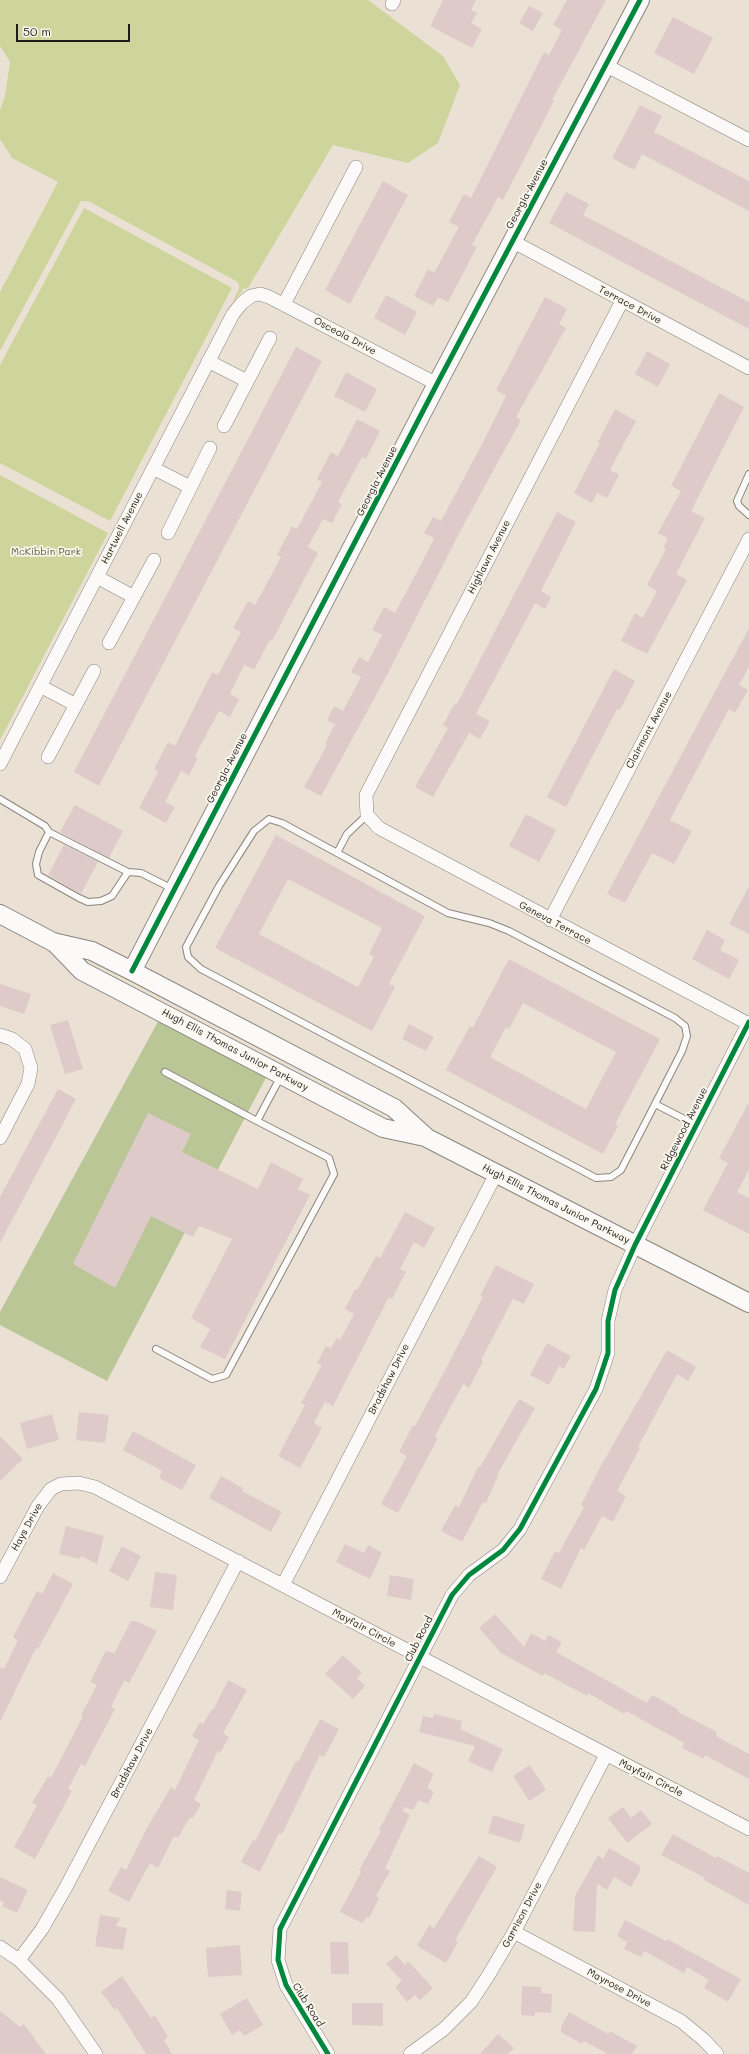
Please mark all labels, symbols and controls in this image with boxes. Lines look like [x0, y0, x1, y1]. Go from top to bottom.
scale bar [18, 16, 132, 42]
text: 50 m [23, 23, 51, 39]
street label: Georgia Avenue [504, 157, 550, 231]
street label: Terrace Drive [596, 283, 664, 327]
street label: Osceola Drive [312, 314, 378, 358]
street label: Georgia Avenue [354, 444, 400, 518]
street label: Hartwell Avenue [99, 490, 145, 566]
street label: Highlawn Avenue [465, 518, 513, 596]
park label: McKibbin Park [11, 546, 81, 558]
street label: Clairmont Avenue [624, 689, 674, 771]
street label: Georgia Avenue [204, 731, 250, 805]
street label: Geneva Terrace [517, 899, 593, 947]
street label: Hugh Ellis Thomas Junior Parkway [160, 1006, 310, 1094]
street label: Ridgewood Avenue [658, 1085, 710, 1173]
street label: Hugh Ellis Thomas Junior Parkway [480, 1161, 632, 1247]
street label: Bradshaw Drive [366, 1342, 412, 1416]
street label: Hays Drive [9, 1501, 45, 1553]
street label: Mayfair Circle [330, 1606, 398, 1650]
street label: Club Road [402, 1614, 436, 1664]
street label: Bradshaw Drive [108, 1726, 156, 1800]
street label: Mayfair Circle [617, 1757, 685, 1799]
street label: Garrison Drive [500, 1880, 544, 1950]
street label: Mayrose Drive [585, 1966, 653, 2010]
street label: Club Road [290, 1981, 326, 2029]

